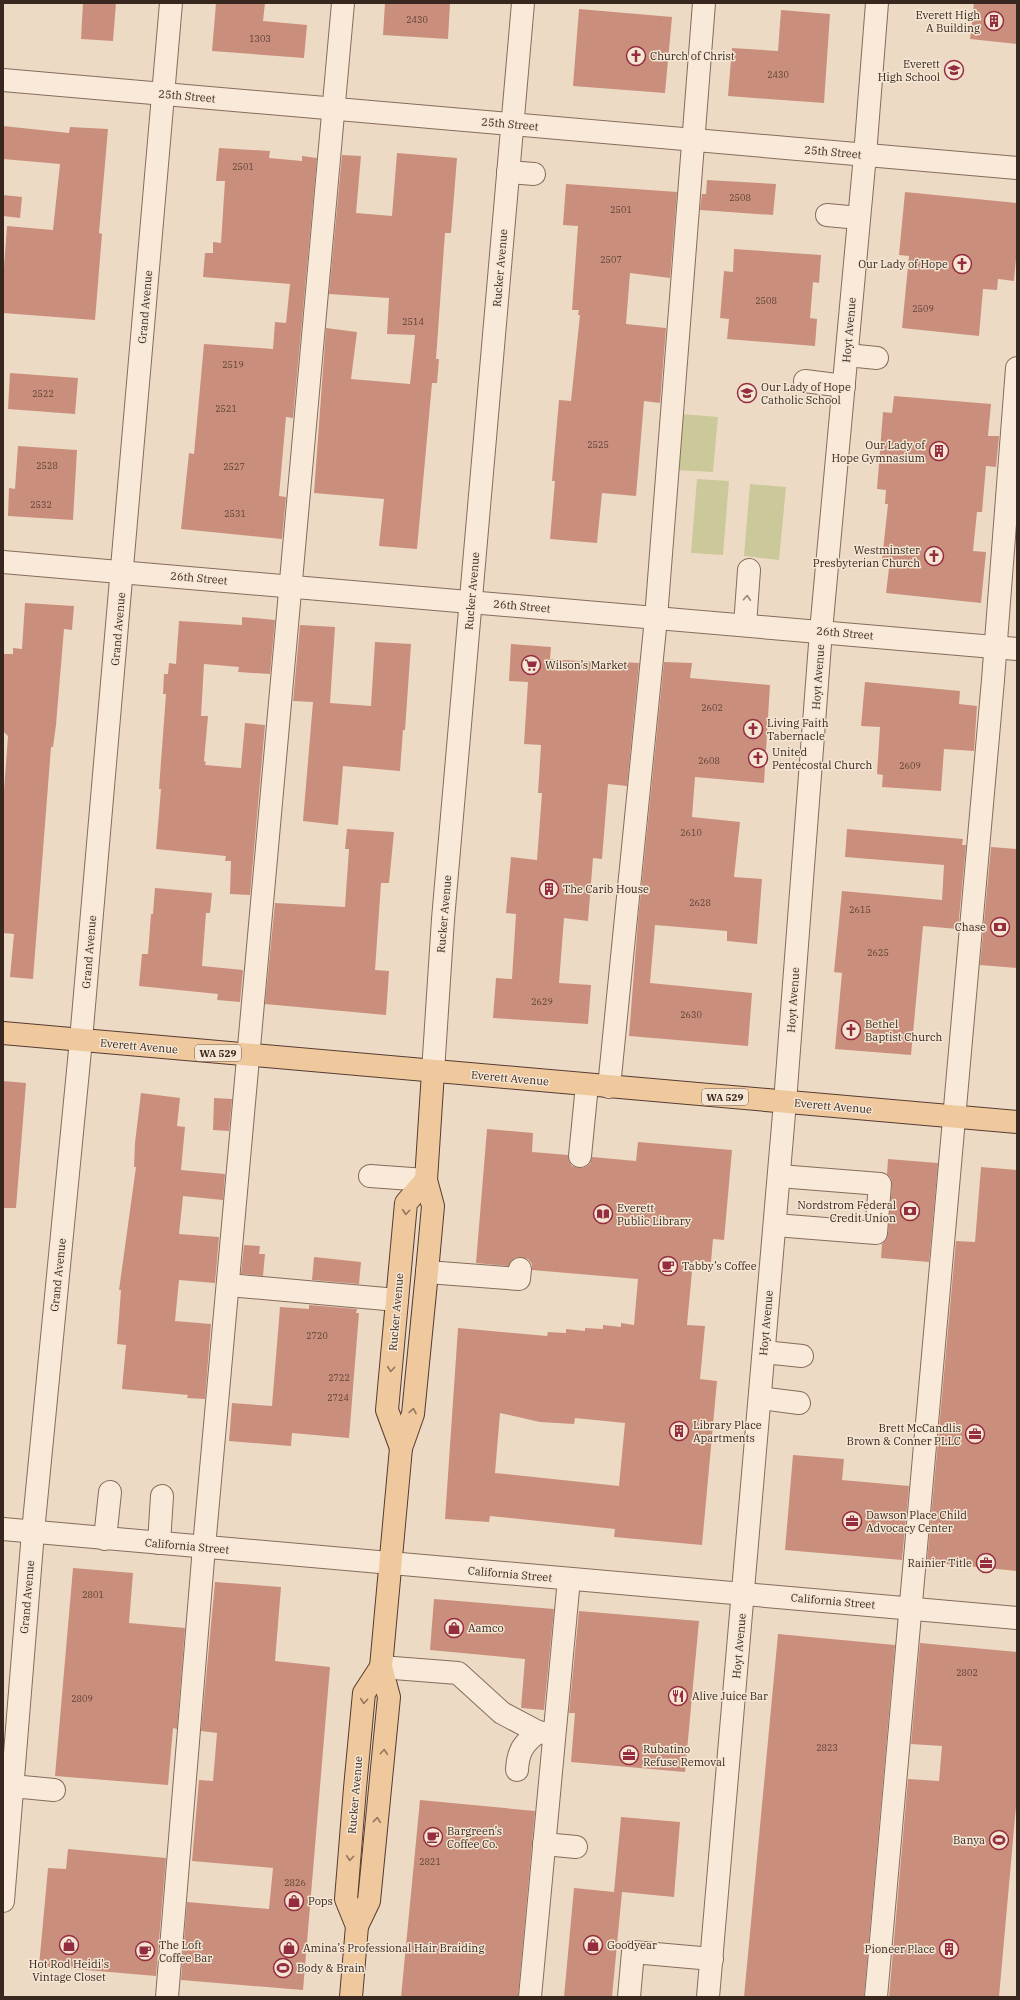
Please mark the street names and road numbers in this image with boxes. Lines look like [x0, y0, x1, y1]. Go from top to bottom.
street label: 25th Street [158, 87, 216, 105]
street label: 25th Street [481, 115, 539, 133]
street label: 25th Street [804, 143, 862, 161]
street label: Rucker Avenue [490, 228, 510, 308]
street label: Grand Avenue [135, 270, 155, 344]
street label: Hoyt Avenue [839, 297, 859, 363]
street label: Rucker Avenue [462, 551, 482, 631]
street label: 26th Street [170, 569, 228, 587]
street label: Grand Avenue [108, 592, 128, 666]
street label: 26th Street [493, 597, 551, 615]
street label: 26th Street [816, 624, 874, 642]
street label: Hoyt Avenue [809, 644, 827, 710]
street label: Rucker Avenue [434, 874, 454, 954]
street label: Grand Avenue [79, 915, 99, 989]
street label: Hoyt Avenue [784, 967, 802, 1033]
street label: Everett Avenue [99, 1036, 179, 1056]
road number: WA 529 [195, 1045, 241, 1061]
street label: Everett Avenue [470, 1068, 550, 1088]
road number: WA 529 [702, 1089, 748, 1105]
street label: Everett Avenue [793, 1096, 873, 1116]
street label: Grand Avenue [47, 1237, 69, 1312]
street label: Rucker Avenue [386, 1272, 406, 1352]
street label: Hoyt Avenue [756, 1290, 776, 1356]
street label: California Street [144, 1535, 230, 1557]
street label: Grand Avenue [17, 1560, 37, 1634]
street label: California Street [467, 1563, 553, 1585]
street label: California Street [790, 1590, 876, 1612]
street label: Hoyt Avenue [729, 1613, 749, 1679]
street label: Rucker Avenue [345, 1755, 365, 1835]

